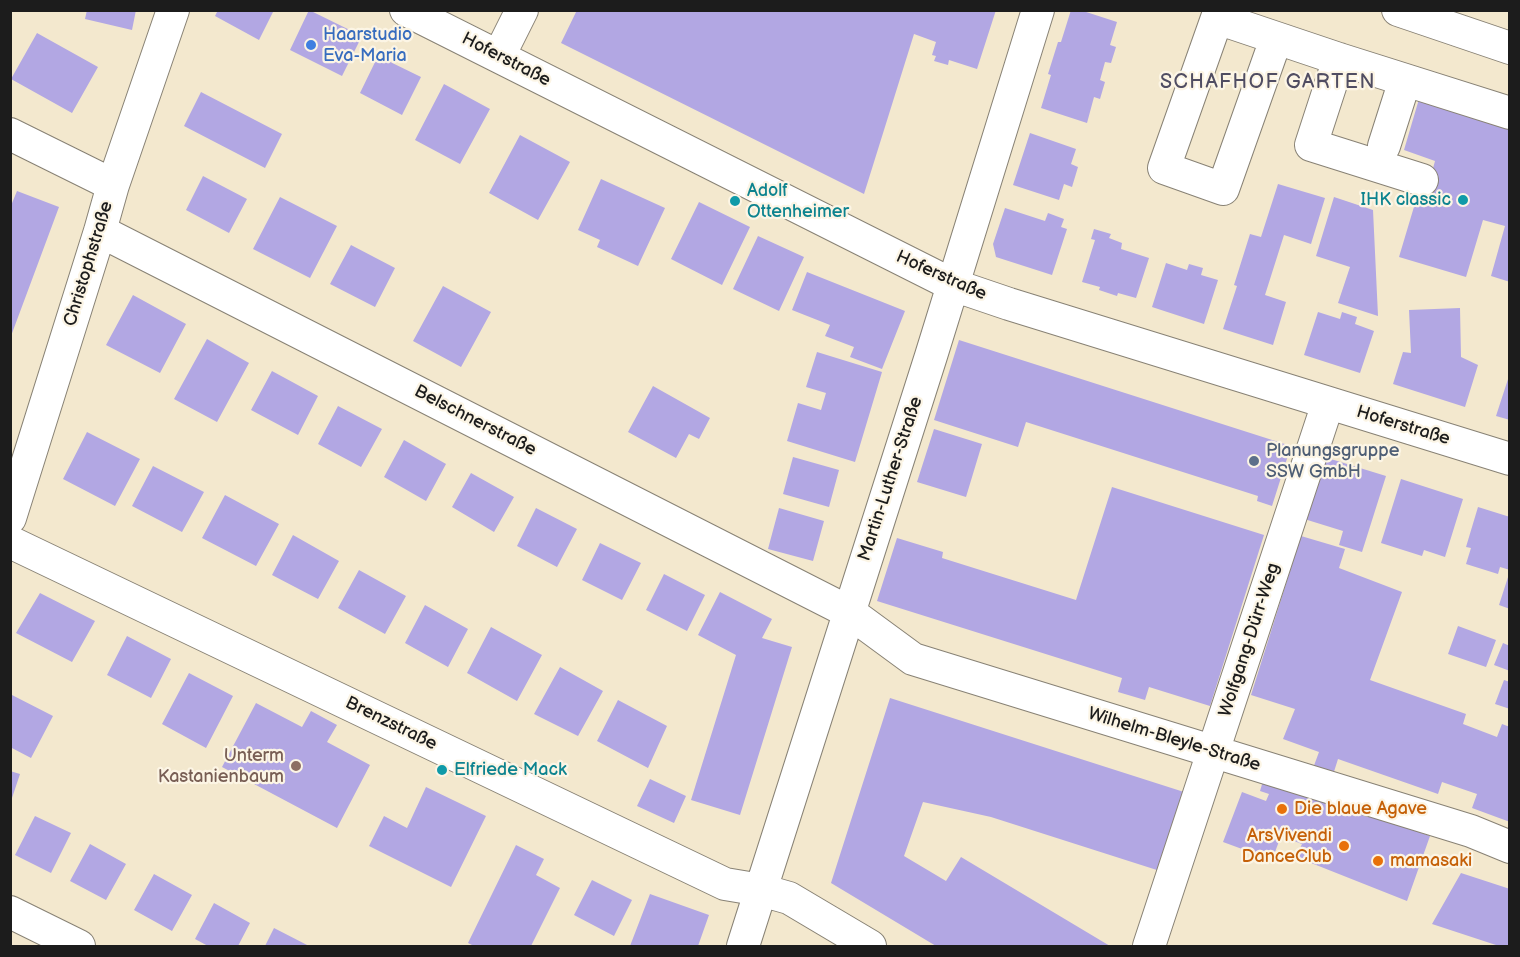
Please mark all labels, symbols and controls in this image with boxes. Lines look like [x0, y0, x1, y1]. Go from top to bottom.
place label: Haarstudio Eva-Maria [323, 24, 412, 66]
street label: Hoferstraße [458, 28, 554, 92]
marker: Haarstudio Eva-Maria [304, 38, 318, 52]
district label: SCHAFHOF GARTEN [1160, 71, 1376, 95]
place label: Adolf Ottenheimer [747, 180, 849, 222]
place label: IHK classic [1361, 189, 1451, 211]
marker: IHK classic [1456, 193, 1470, 207]
marker: Adolf Ottenheimer [728, 194, 742, 208]
street label: Christophstraße [60, 199, 118, 329]
street label: Hoferstraße [892, 246, 990, 306]
street label: Belschnerstraße [410, 381, 540, 461]
street label: Martin-Luther-Straße [854, 394, 928, 564]
street label: Hoferstraße [1354, 402, 1452, 450]
place label: Planungsgruppe SSW GmbH [1266, 440, 1399, 482]
marker: Planungsgruppe SSW GmbH [1247, 454, 1261, 468]
street label: Wolfgang-Dürr-Weg [1215, 560, 1285, 720]
street label: Brenzstraße [342, 693, 440, 755]
street label: Wilhelm-Bleyle-Straße [1085, 703, 1263, 777]
place label: Unterm Kastanienbaum [158, 745, 284, 788]
marker: Unterm Kastanienbaum [289, 759, 303, 773]
place label: Elfriede Mack [454, 759, 567, 781]
marker: Elfriede Mack [435, 763, 449, 777]
place label: Die blaue Agave [1294, 798, 1427, 820]
marker: Die blaue Agave [1275, 802, 1289, 816]
place label: ArsVivendi DanceClub [1242, 825, 1332, 868]
marker: ArsVivendi DanceClub [1337, 839, 1351, 853]
place label: mamasaki [1390, 850, 1472, 872]
marker: mamasaki [1371, 854, 1385, 868]

